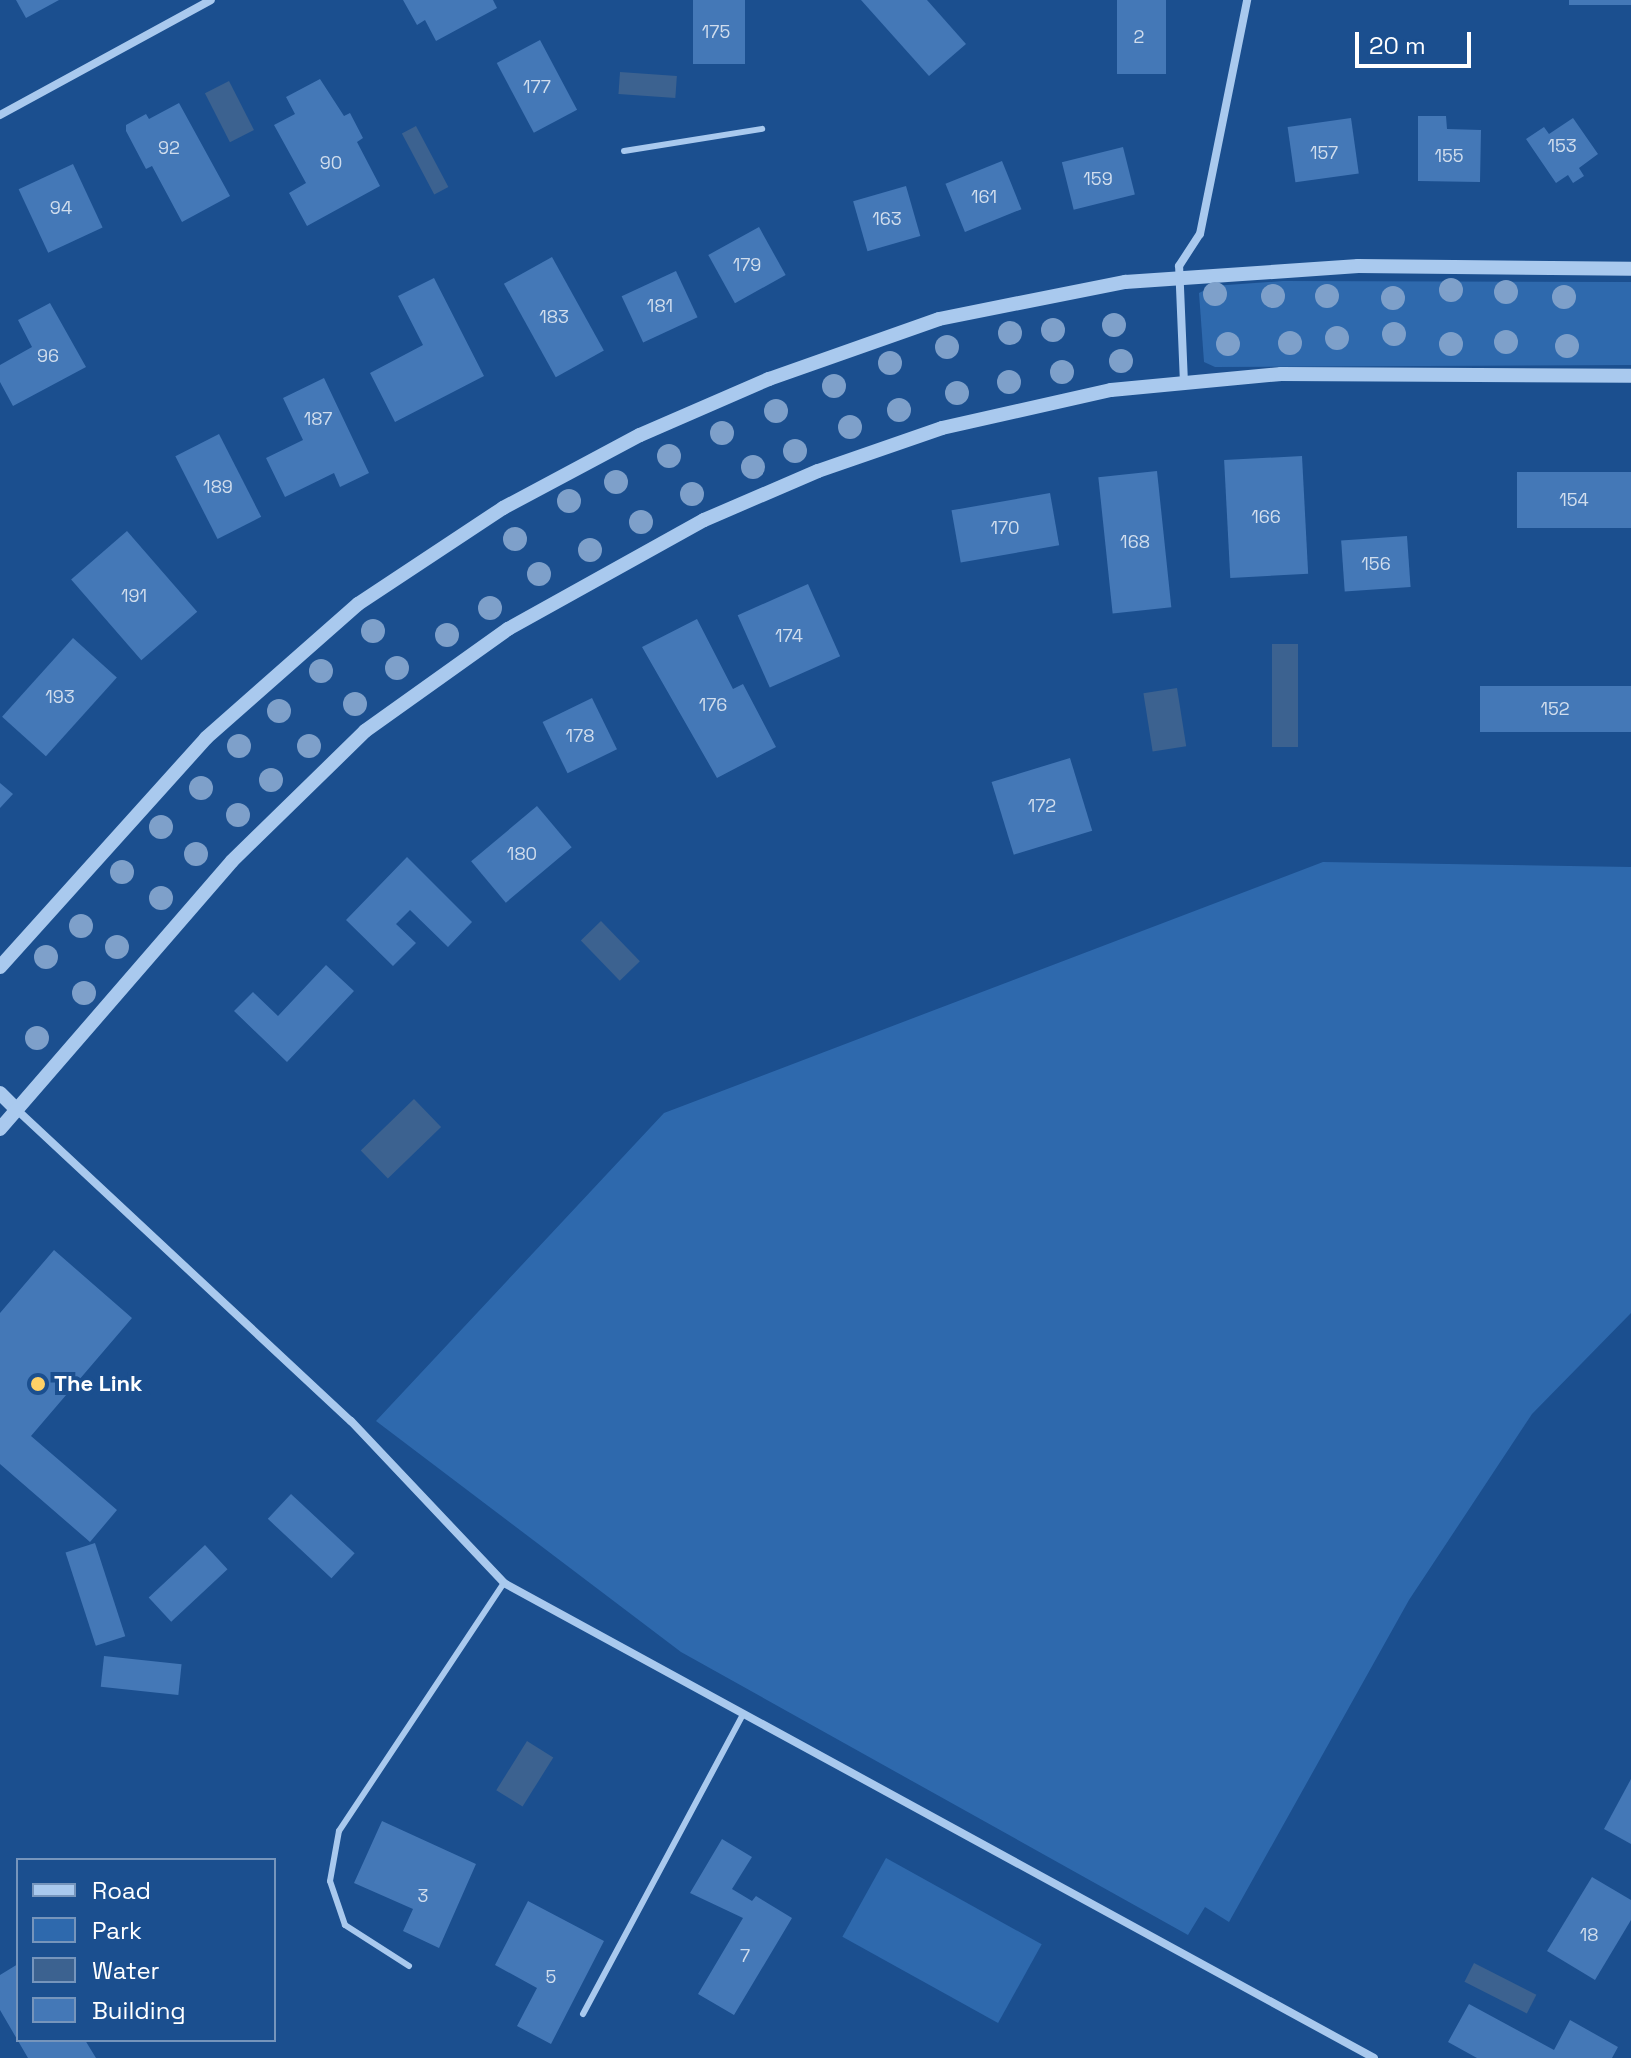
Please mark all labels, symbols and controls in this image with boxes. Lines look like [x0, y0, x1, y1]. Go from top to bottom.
scale bar [1359, 16, 1475, 66]
house number: 175 [702, 21, 730, 43]
house number: 2 [1134, 26, 1144, 48]
text: 20 m [1369, 30, 1426, 61]
house number: 177 [523, 76, 551, 98]
house number: 153 [1547, 135, 1577, 157]
house number: 92 [158, 137, 180, 159]
house number: 157 [1310, 142, 1338, 164]
house number: 155 [1434, 145, 1464, 167]
house number: 90 [320, 152, 342, 174]
house number: 159 [1083, 168, 1113, 190]
house number: 161 [971, 186, 997, 208]
house number: 94 [50, 197, 72, 219]
house number: 163 [872, 208, 902, 230]
house number: 179 [733, 254, 761, 276]
house number: 181 [647, 295, 673, 317]
house number: 183 [539, 306, 569, 328]
house number: 96 [37, 345, 59, 367]
house number: 187 [304, 408, 332, 430]
house number: 189 [203, 476, 233, 498]
house number: 154 [1559, 489, 1589, 511]
house number: 166 [1251, 506, 1281, 528]
house number: 170 [990, 517, 1020, 539]
house number: 168 [1120, 531, 1150, 553]
house number: 156 [1361, 553, 1391, 575]
house number: 191 [121, 585, 147, 607]
house number: 174 [775, 625, 803, 647]
house number: 193 [45, 686, 75, 708]
house number: 176 [699, 694, 727, 716]
house number: 152 [1540, 698, 1570, 720]
house number: 178 [566, 725, 594, 747]
house number: 172 [1028, 795, 1056, 817]
house number: 180 [507, 843, 537, 865]
place label: The Link [54, 1371, 143, 1397]
marker: The Link [29, 1375, 47, 1393]
legend [16, 1858, 276, 2042]
text: Road [92, 1875, 151, 1906]
house number: 3 [418, 1885, 428, 1907]
text: Park [92, 1915, 142, 1946]
house number: 18 [1580, 1924, 1598, 1946]
house number: 7 [740, 1945, 750, 1967]
text: Water [92, 1955, 160, 1986]
house number: 5 [546, 1966, 556, 1988]
text: Building [92, 1995, 186, 2026]

